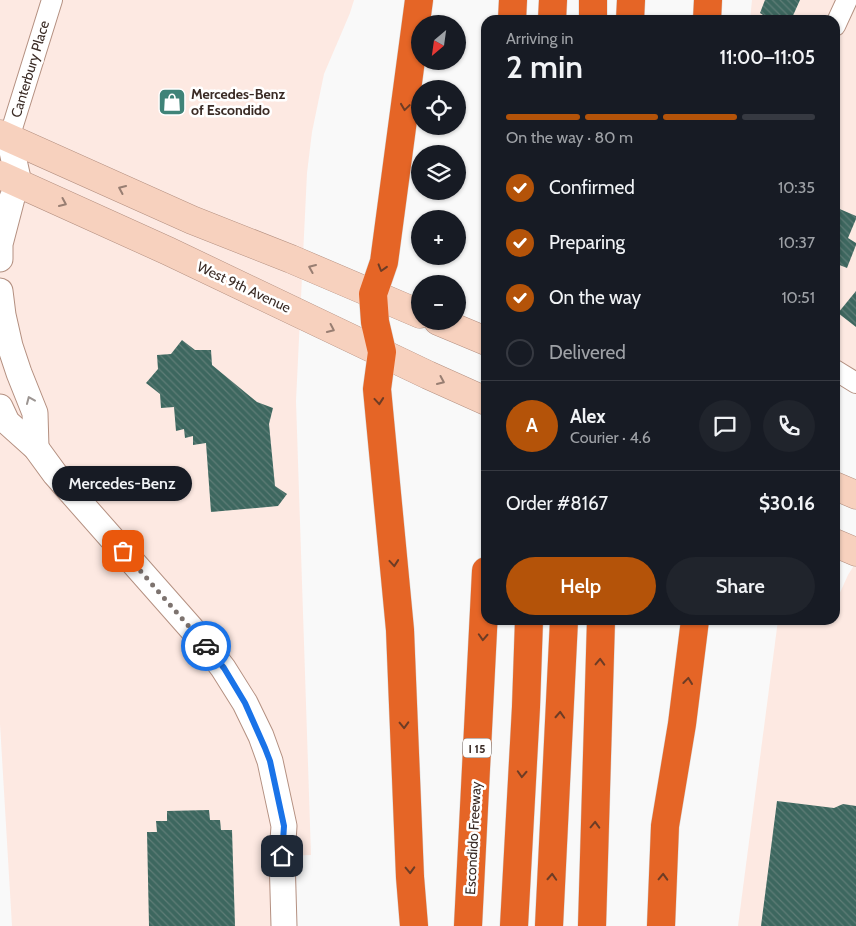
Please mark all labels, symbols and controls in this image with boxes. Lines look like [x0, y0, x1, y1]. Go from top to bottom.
north arrow [411, 15, 466, 70]
map controls [411, 15, 466, 330]
street label: Canterbury Place [7, 18, 53, 120]
text: Arriving in [506, 29, 573, 48]
text: 11:00–11:05 [719, 46, 815, 69]
text: 2 min [506, 47, 583, 86]
button: locate [411, 80, 466, 135]
place label: Mercedes-Benz of Escondido [191, 85, 285, 119]
shop icon: Mercedes-Benz of Escondido [157, 87, 187, 117]
one-way arrow [400, 103, 411, 111]
text: On the way · 80 m [506, 128, 633, 147]
button: layers [411, 145, 466, 200]
icon: check [506, 174, 534, 202]
text: Confirmed [549, 176, 635, 199]
text: 10:35 [778, 178, 815, 197]
one-way arrow [118, 184, 127, 195]
one-way arrow [58, 197, 67, 208]
button: + [411, 210, 466, 265]
icon: check [506, 229, 534, 257]
text: Preparing [549, 231, 625, 254]
text: 10:37 [779, 233, 815, 252]
street label: West 9th Avenue [194, 257, 294, 317]
one-way arrow [377, 263, 387, 271]
one-way arrow [308, 264, 317, 275]
button: − [411, 275, 466, 330]
icon: check [506, 284, 534, 312]
text: On the way [549, 286, 641, 309]
text: 10:51 [781, 288, 815, 307]
one-way arrow [326, 322, 335, 332]
text: Delivered [549, 341, 626, 364]
one-way arrow [436, 374, 445, 385]
one-way arrow [26, 396, 37, 405]
one-way arrow [373, 397, 384, 405]
button: chat [699, 400, 751, 452]
button: phone [763, 400, 815, 452]
text: Alex [570, 405, 606, 428]
text: A [526, 414, 538, 437]
text: Courier · 4.6 [570, 428, 651, 447]
callout: Mercedes-Benz [53, 466, 193, 501]
text: Mercedes-Benz [69, 474, 175, 493]
text: Order #8167 [506, 492, 608, 515]
text: $30.16 [759, 492, 815, 515]
pin [102, 530, 144, 572]
icon: bag [109, 537, 137, 565]
button: Help [506, 557, 656, 615]
button: Share [666, 557, 815, 615]
one-way arrow [388, 559, 399, 567]
courier [181, 621, 231, 671]
icon: car [192, 632, 220, 660]
one-way arrow [477, 633, 488, 641]
one-way arrow [595, 658, 605, 666]
one-way arrow [682, 676, 693, 684]
one-way arrow [554, 711, 565, 719]
one-way arrow [399, 721, 409, 729]
road number: I 15 [463, 738, 491, 758]
one-way arrow [517, 770, 528, 778]
street label: Escondido Freeway [461, 781, 485, 895]
one-way arrow [590, 821, 600, 828]
pin [261, 835, 303, 877]
icon: home [268, 842, 296, 870]
one-way arrow [404, 866, 415, 874]
one-way arrow [546, 873, 557, 881]
one-way arrow [658, 873, 669, 881]

